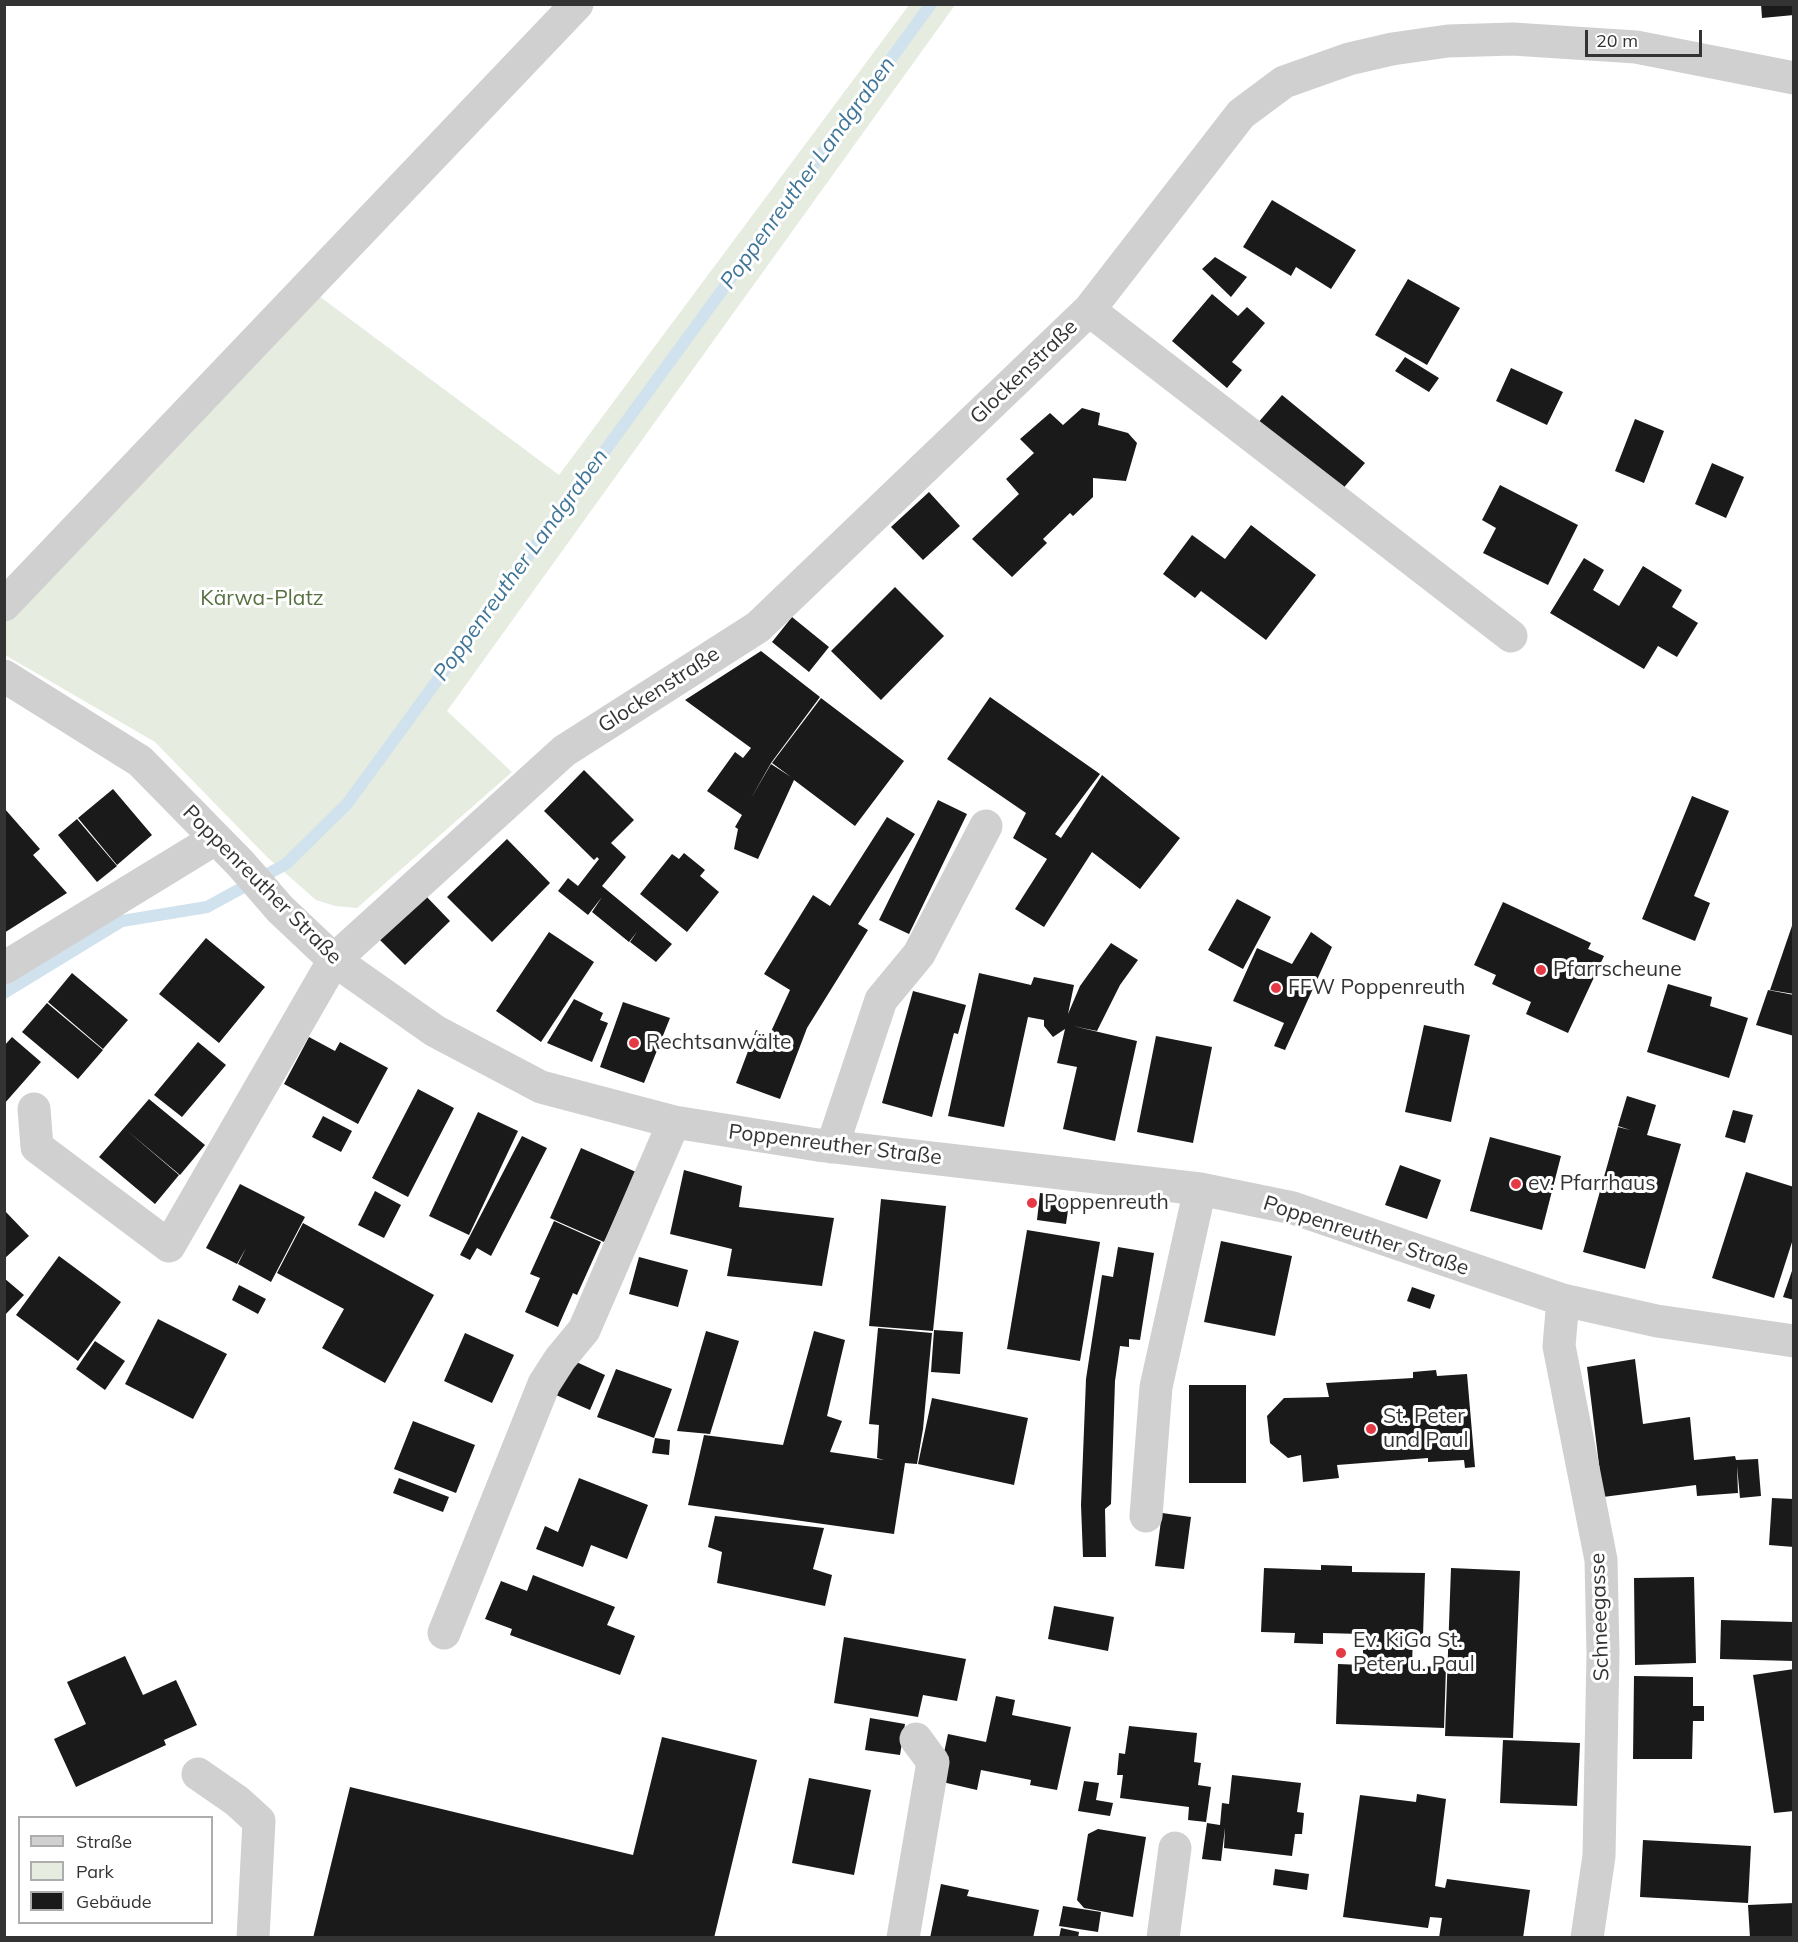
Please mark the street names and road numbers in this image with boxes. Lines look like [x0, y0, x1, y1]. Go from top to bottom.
street label: Glockenstraße [965, 314, 1083, 430]
street label: Glockenstraße [594, 641, 724, 739]
street label: Poppenreuther Straße [177, 800, 347, 970]
street label: Poppenreuther Straße [727, 1119, 943, 1171]
street label: Poppenreuther Straße [1260, 1191, 1472, 1281]
street label: Schneegasse [1585, 1552, 1615, 1682]

